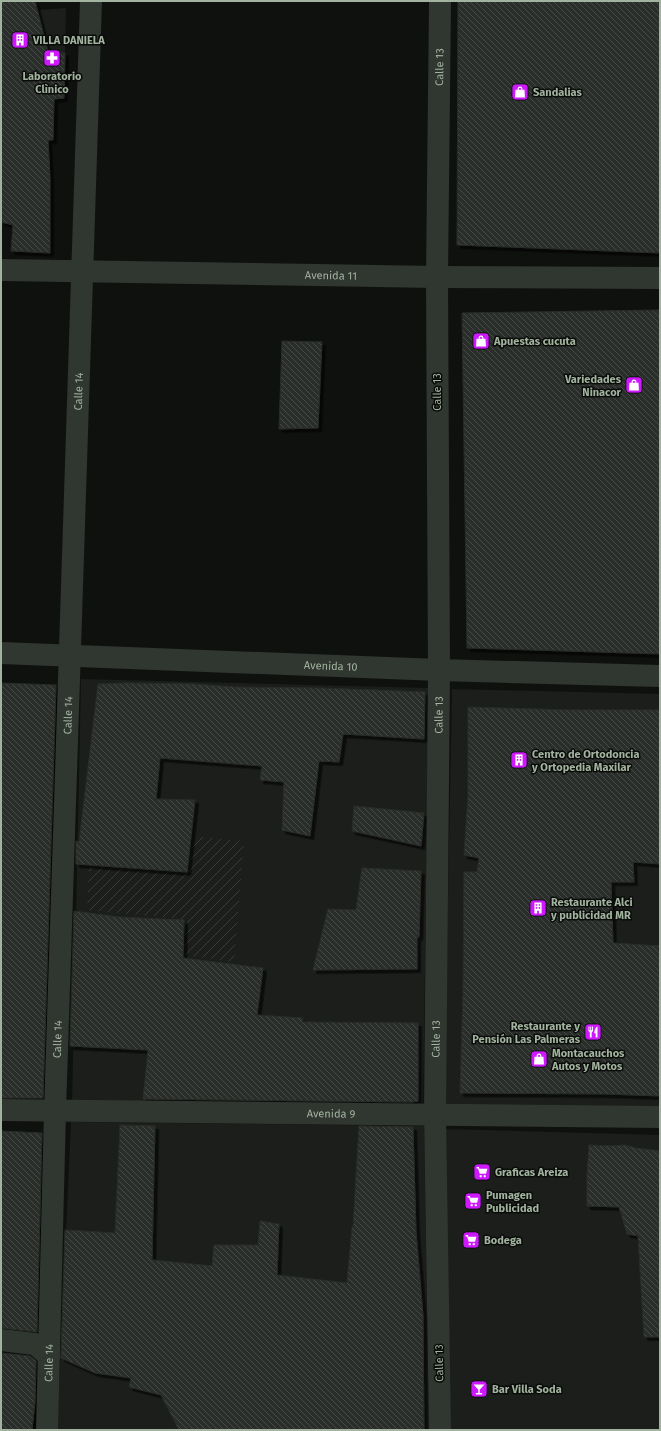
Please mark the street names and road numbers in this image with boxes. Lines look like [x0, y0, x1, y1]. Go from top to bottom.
street label: Calle 13 [433, 48, 446, 86]
street label: Avenida 11 [305, 269, 357, 283]
street label: Calle 14 [72, 372, 86, 411]
street label: Calle 13 [431, 373, 444, 411]
street label: Avenida 10 [304, 659, 358, 674]
street label: Calle 14 [61, 696, 75, 734]
street label: Calle 13 [432, 696, 446, 734]
street label: Calle 14 [51, 1020, 65, 1058]
street label: Calle 13 [430, 1020, 443, 1058]
street label: Avenida 9 [307, 1107, 356, 1121]
street label: Calle 14 [42, 1344, 56, 1382]
street label: Calle 13 [433, 1344, 446, 1382]

